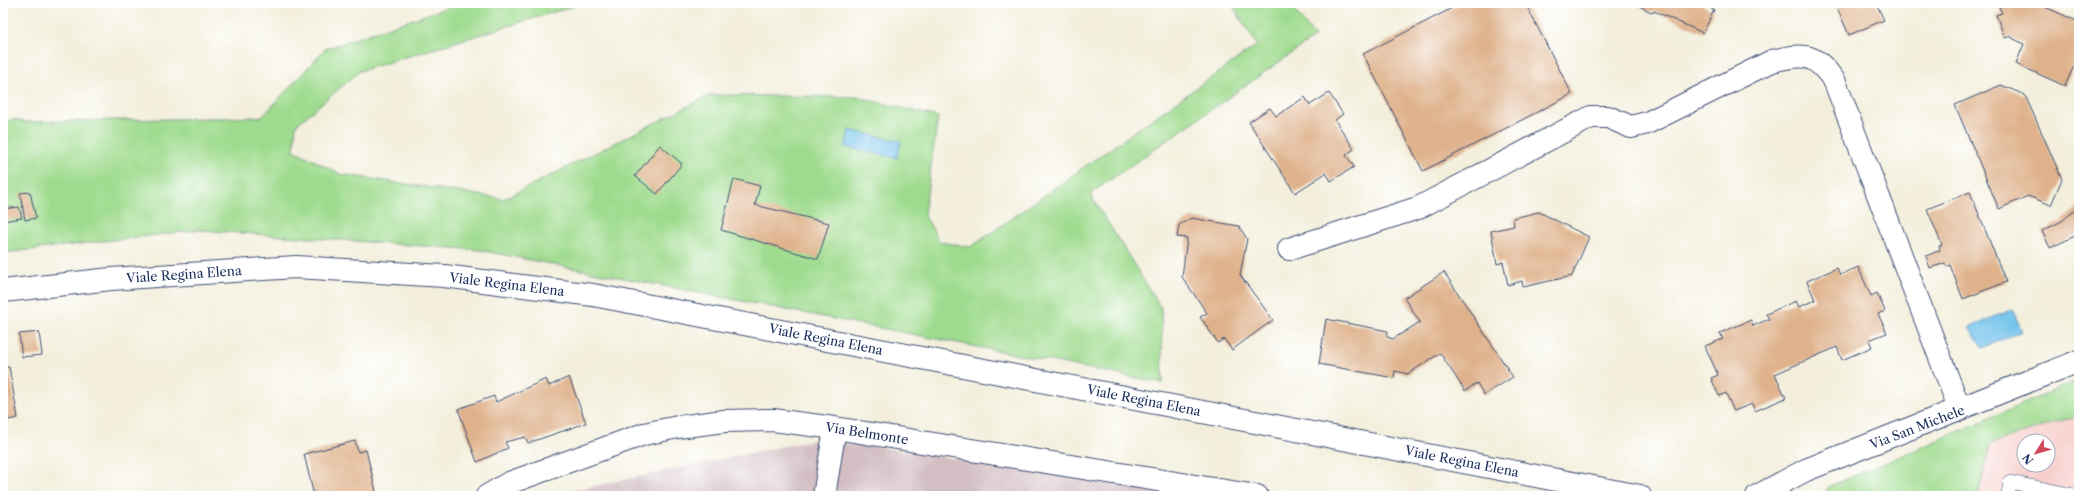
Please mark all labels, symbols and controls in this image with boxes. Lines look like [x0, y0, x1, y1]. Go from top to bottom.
street label: Viale Regina Elena [125, 262, 242, 286]
street label: Viale Regina Elena [448, 269, 566, 299]
street label: Viale Regina Elena [767, 320, 884, 358]
street label: Viale Regina Elena [1085, 381, 1202, 419]
street label: Via San Michele [1866, 402, 1967, 453]
street label: Via Belmonte [823, 418, 910, 447]
north arrow [2016, 433, 2056, 473]
street label: Viale Regina Elena [1403, 442, 1520, 480]
text: N [2019, 451, 2036, 467]

